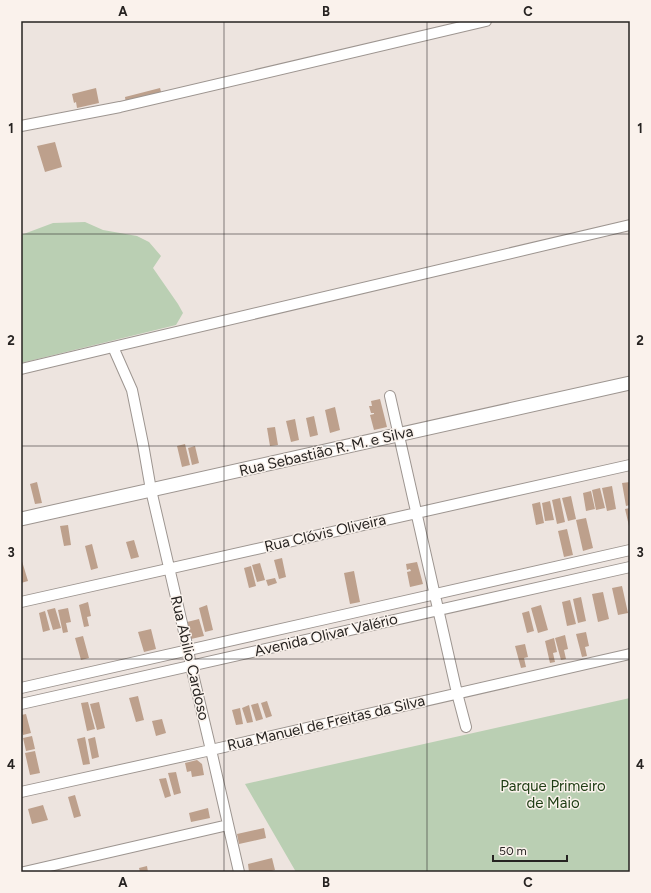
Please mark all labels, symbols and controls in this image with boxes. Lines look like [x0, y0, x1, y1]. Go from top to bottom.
text: A [118, 4, 128, 19]
text: B [322, 4, 330, 19]
text: C [523, 4, 533, 19]
text: 1 [8, 121, 14, 136]
text: 1 [637, 121, 643, 136]
text: 2 [7, 333, 15, 348]
text: 2 [636, 333, 644, 348]
street label: Rua Sebastião R. M. e Silva [237, 422, 415, 480]
street label: Rua Clóvis Oliveira [262, 510, 388, 556]
text: 3 [7, 545, 15, 560]
text: 3 [636, 545, 644, 560]
street label: Rua Abilio Cardoso [167, 594, 213, 722]
street label: Avenida Olivar Valério [253, 610, 400, 660]
street label: Rua Manuel de Freitas da Silva [225, 691, 427, 755]
text: 4 [7, 757, 15, 772]
text: 4 [636, 757, 644, 772]
park label: Parque Primeiro de Maio [500, 777, 606, 812]
scale bar [493, 837, 567, 863]
text: 50 m [499, 844, 527, 858]
text: A [118, 875, 128, 890]
text: B [322, 875, 330, 890]
text: C [523, 875, 533, 890]

